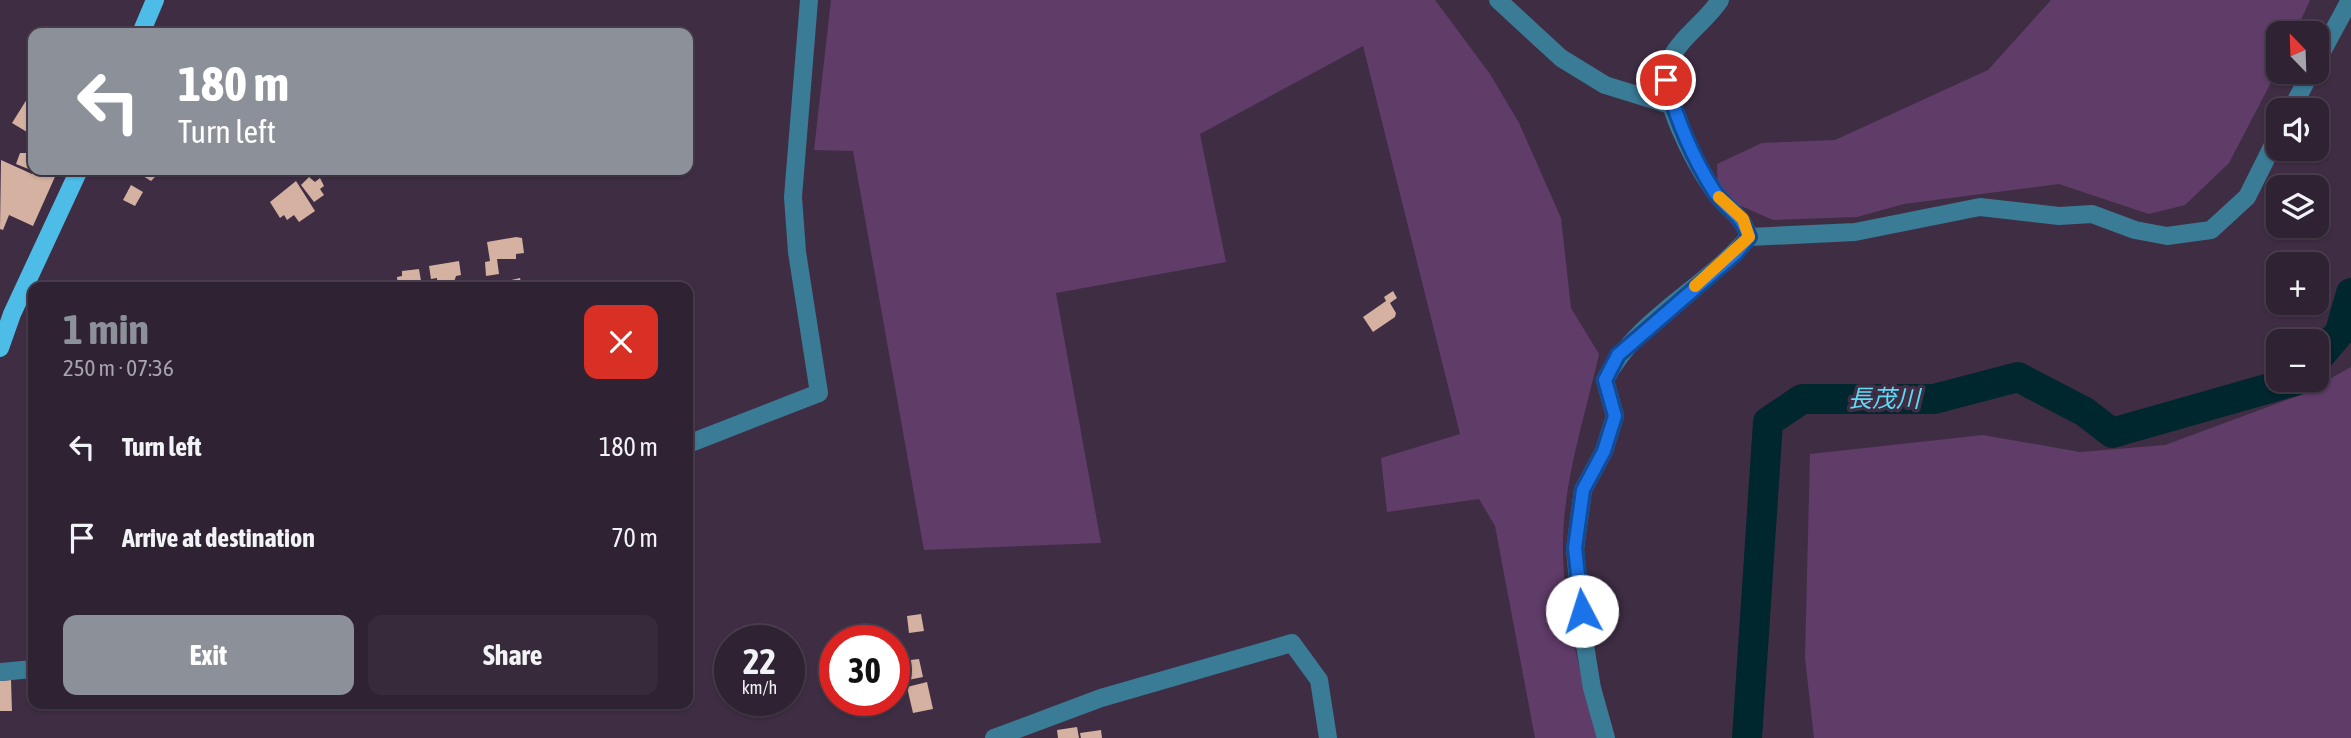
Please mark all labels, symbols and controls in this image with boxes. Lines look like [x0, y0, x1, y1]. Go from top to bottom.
north arrow [2266, 21, 2329, 84]
map controls [2266, 21, 2329, 392]
pin [1636, 50, 1696, 110]
text: 180 m [178, 55, 289, 111]
icon: left [63, 56, 154, 147]
icon: arrive [1647, 61, 1685, 99]
button: sound [2266, 98, 2329, 161]
text: Turn left [178, 113, 276, 150]
button: layers [2266, 175, 2329, 238]
button: + [2266, 252, 2329, 315]
text: 1 min [63, 305, 149, 353]
button: close [584, 305, 658, 379]
button: − [2266, 329, 2329, 392]
text: 250 m · 07:36 [63, 355, 174, 381]
water label: 長茂川 [1848, 385, 1923, 412]
icon: left [63, 428, 101, 466]
text: Turn left [122, 432, 202, 462]
text: 180 m [599, 432, 658, 462]
icon: arrive [63, 519, 101, 557]
text: Arrive at destination [122, 523, 315, 553]
text: 70 m [611, 523, 658, 553]
position arrow [1545, 574, 1619, 648]
button: Exit [63, 615, 354, 695]
button: Share [368, 615, 658, 695]
speed limit sign: 30 [819, 625, 910, 716]
text: 22 [743, 641, 776, 681]
text: km/h [742, 677, 777, 698]

